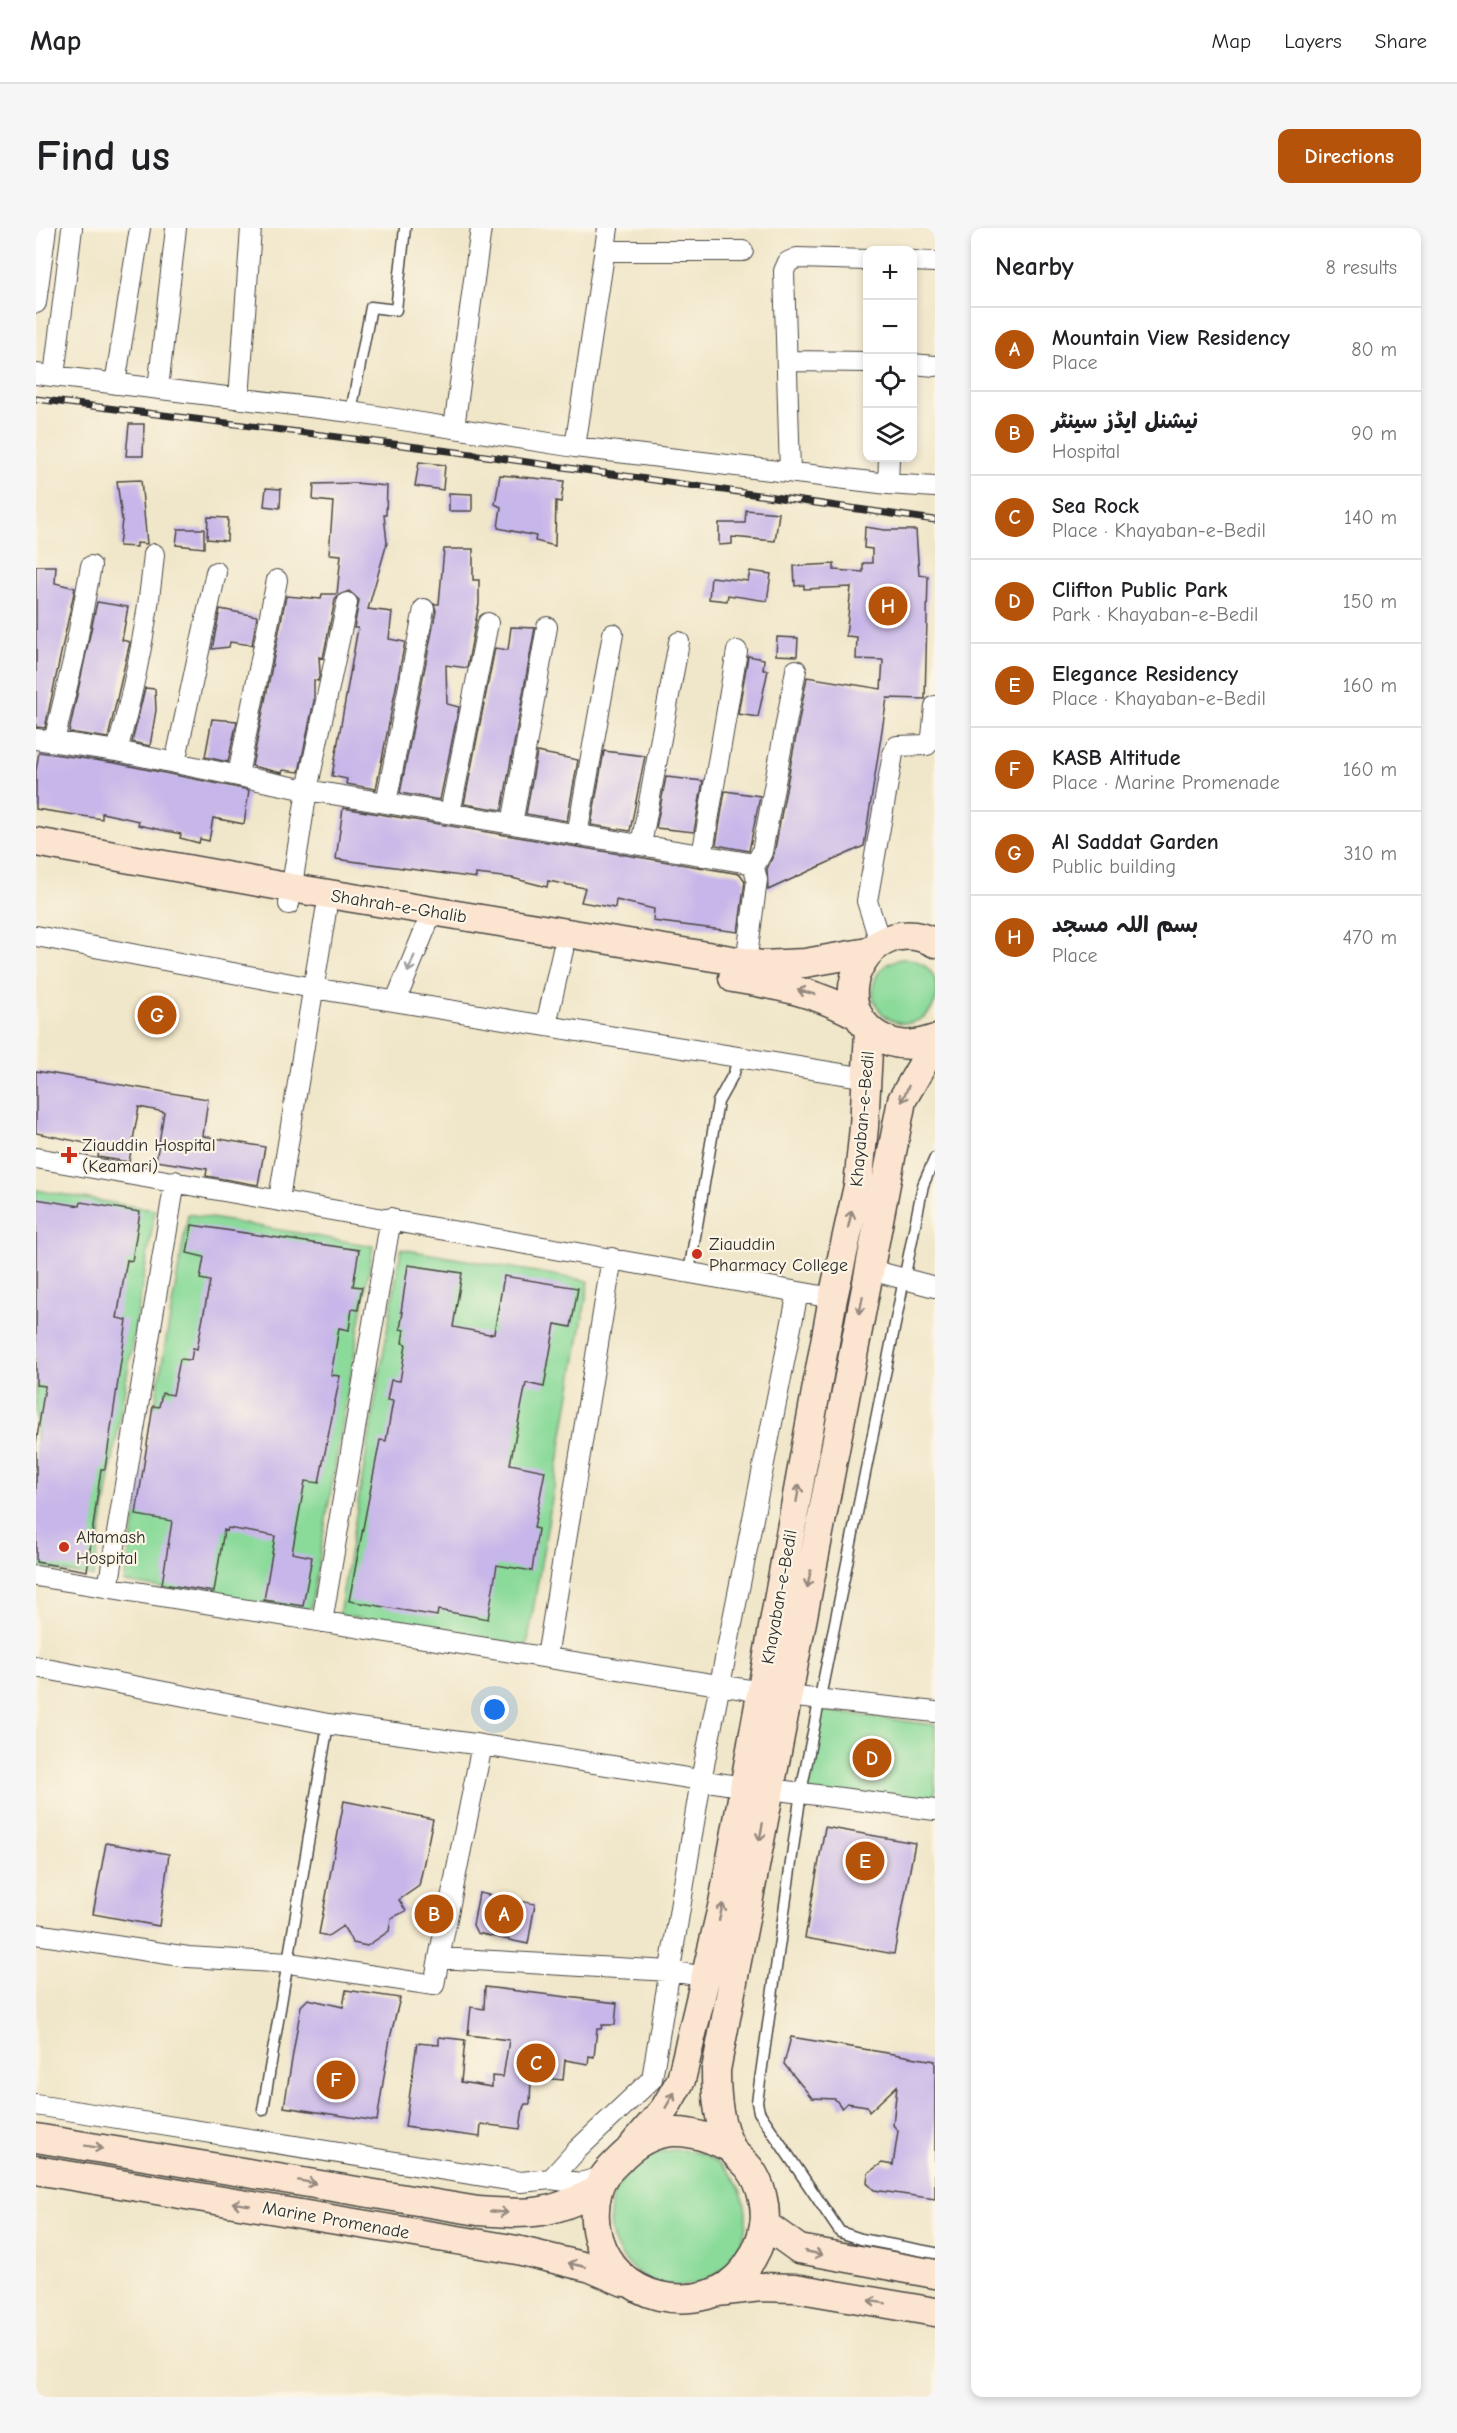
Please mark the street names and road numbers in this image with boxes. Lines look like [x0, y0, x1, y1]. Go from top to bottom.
street label: Shahrah-e-Ghalib [330, 885, 468, 928]
street label: Khayaban-e-Bedil [846, 1050, 879, 1188]
street label: Khayaban-e-Bedil [757, 1528, 802, 1666]
street label: Marine Promenade [261, 2197, 411, 2244]

